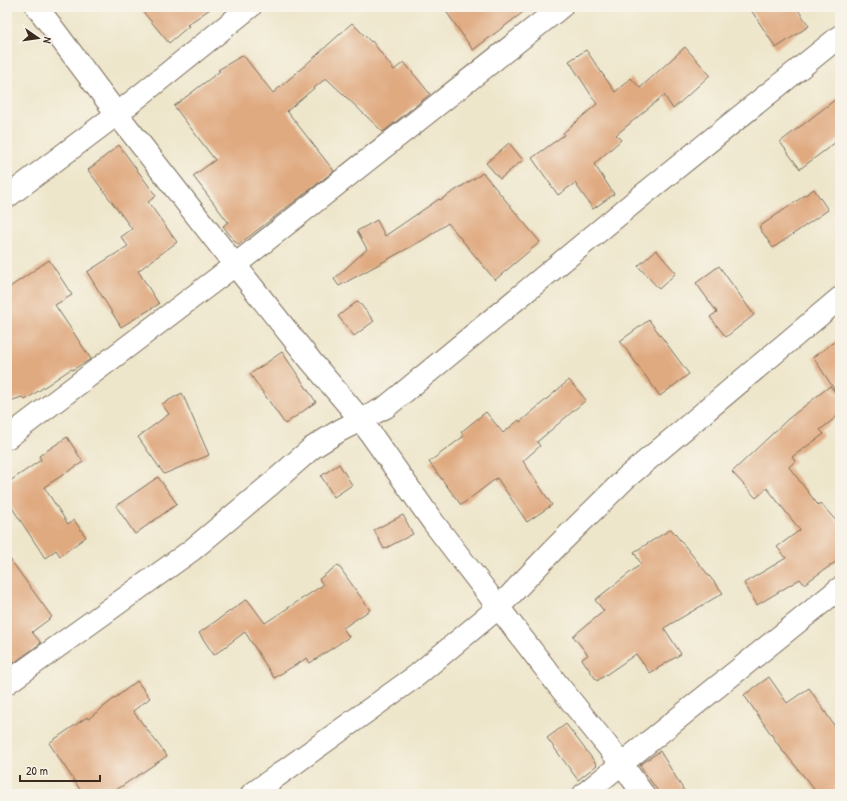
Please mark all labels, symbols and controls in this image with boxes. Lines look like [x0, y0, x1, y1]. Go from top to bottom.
north arrow [18, 18, 58, 58]
text: N [40, 36, 55, 45]
scale bar [20, 757, 100, 783]
text: 20 m [26, 762, 48, 779]

